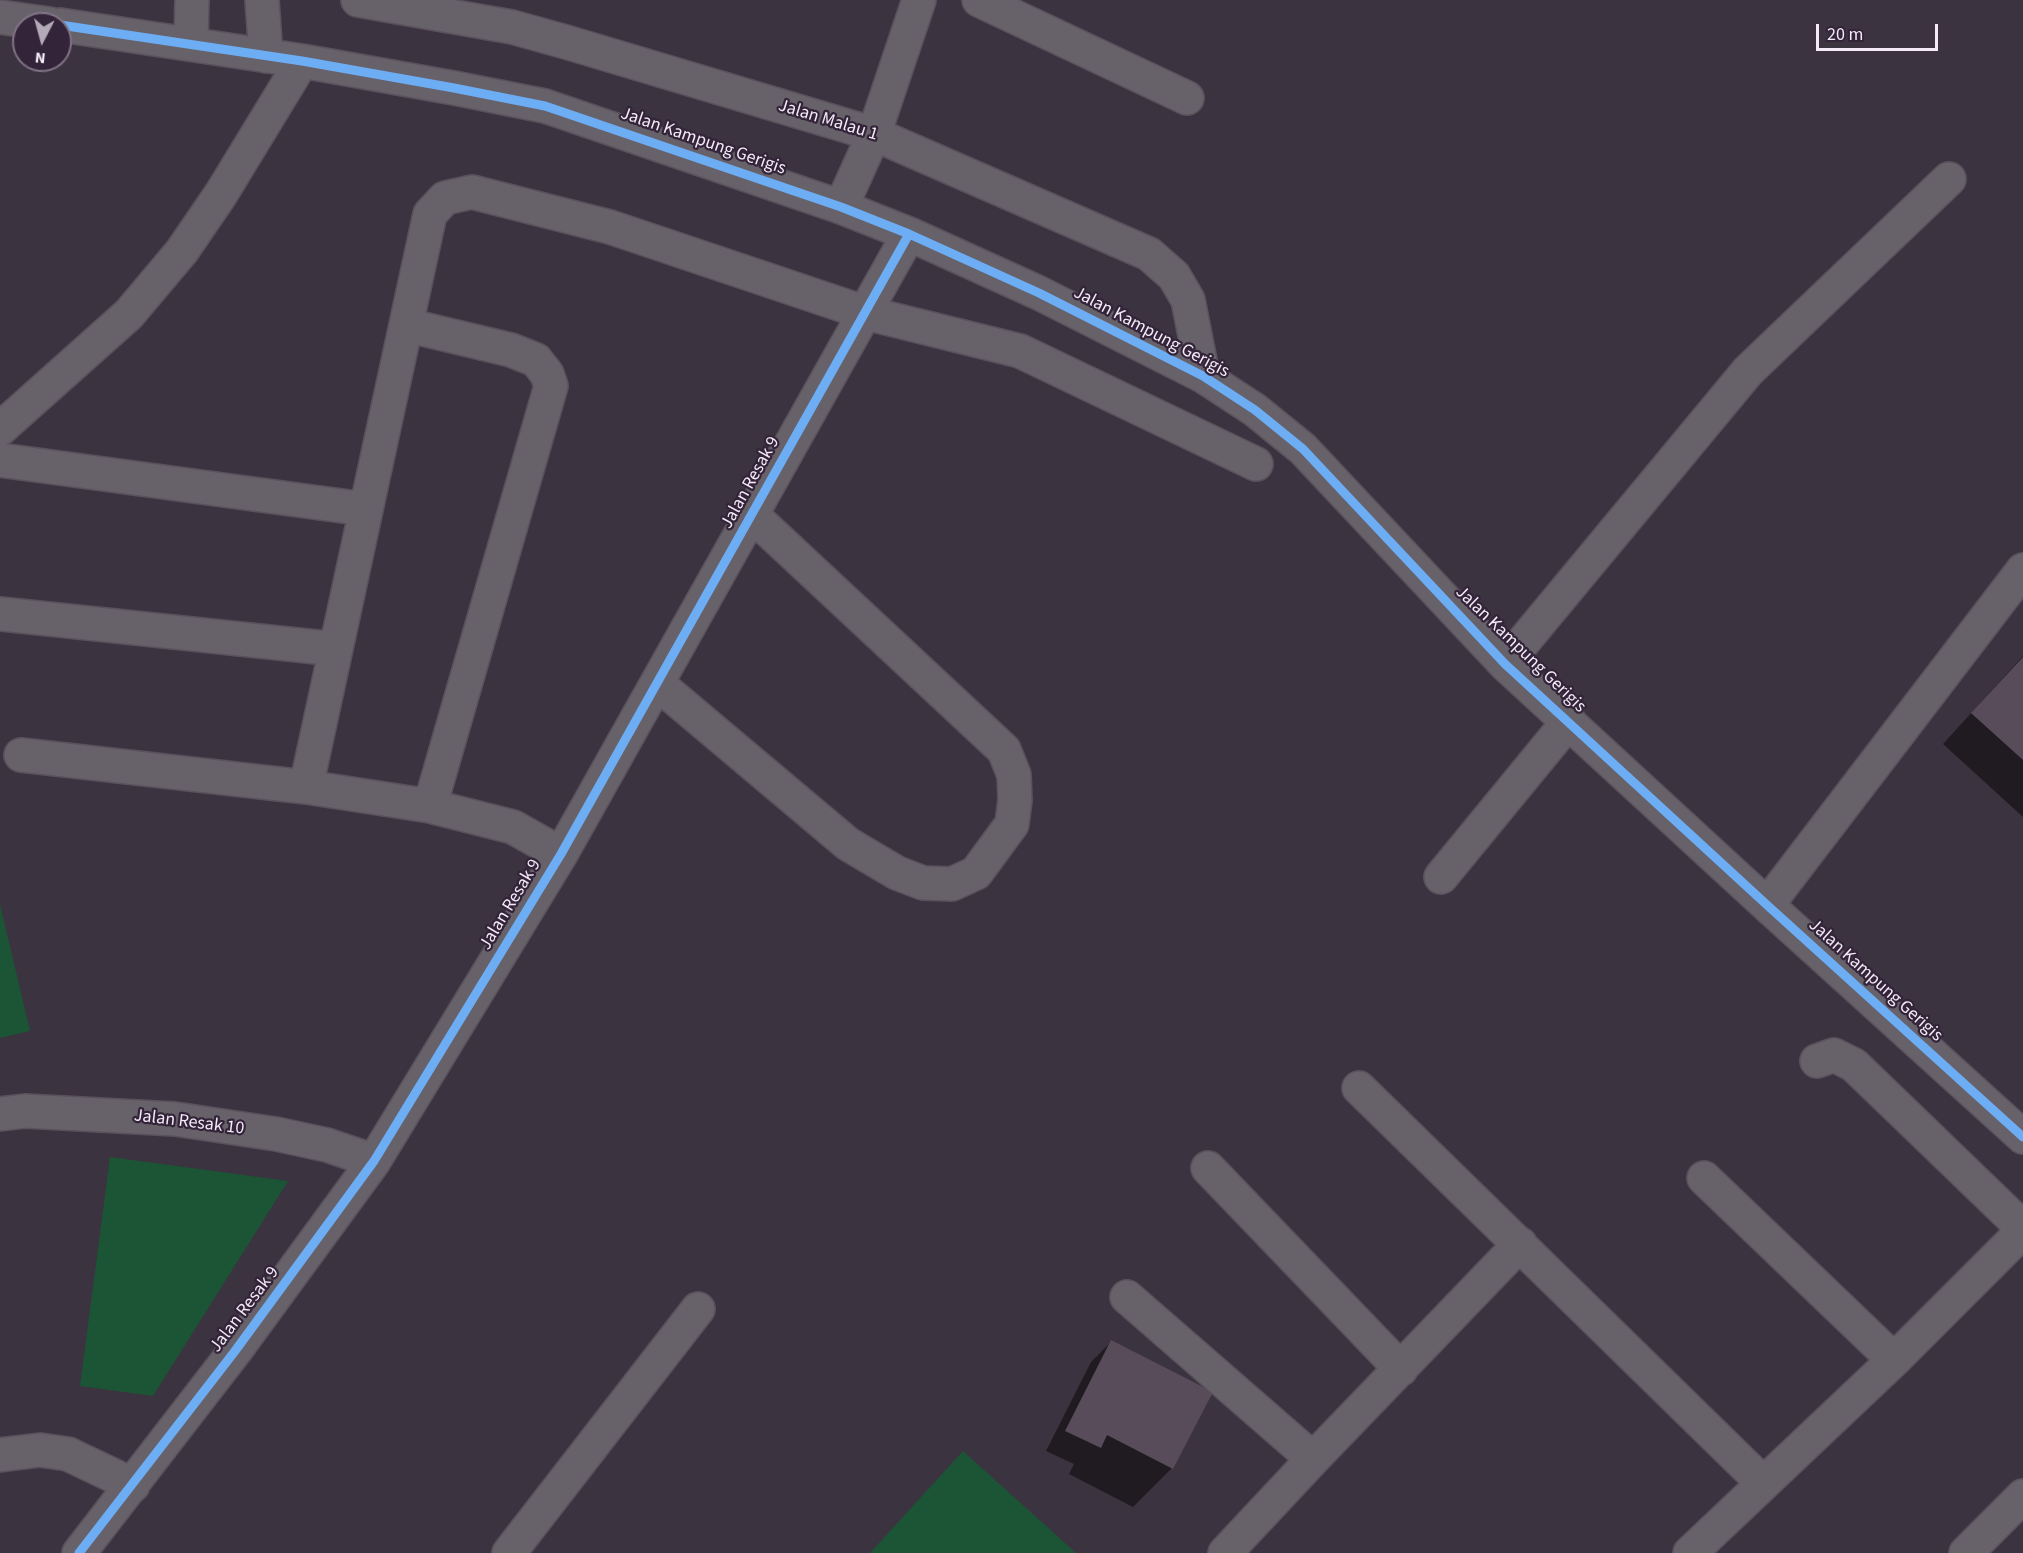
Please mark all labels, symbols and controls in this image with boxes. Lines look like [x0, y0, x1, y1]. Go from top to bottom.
north arrow [12, 12, 72, 72]
scale bar [1819, 12, 1940, 50]
text: 20 m [1827, 22, 1863, 47]
text: N [34, 46, 47, 69]
street label: Jalan Malau 1 [776, 96, 880, 146]
street label: Jalan Kampung Gerigis [618, 104, 788, 180]
street label: Jalan Kampung Gerigis [1069, 283, 1233, 383]
street label: Jalan Resak 9 [717, 433, 785, 533]
street label: Jalan Kampung Gerigis [1450, 582, 1590, 718]
street label: Jalan Resak 9 [476, 856, 546, 954]
street label: Jalan Kampung Gerigis [1803, 915, 1947, 1047]
street label: Jalan Resak 10 [133, 1106, 245, 1140]
street label: Jalan Resak 9 [206, 1263, 284, 1357]

